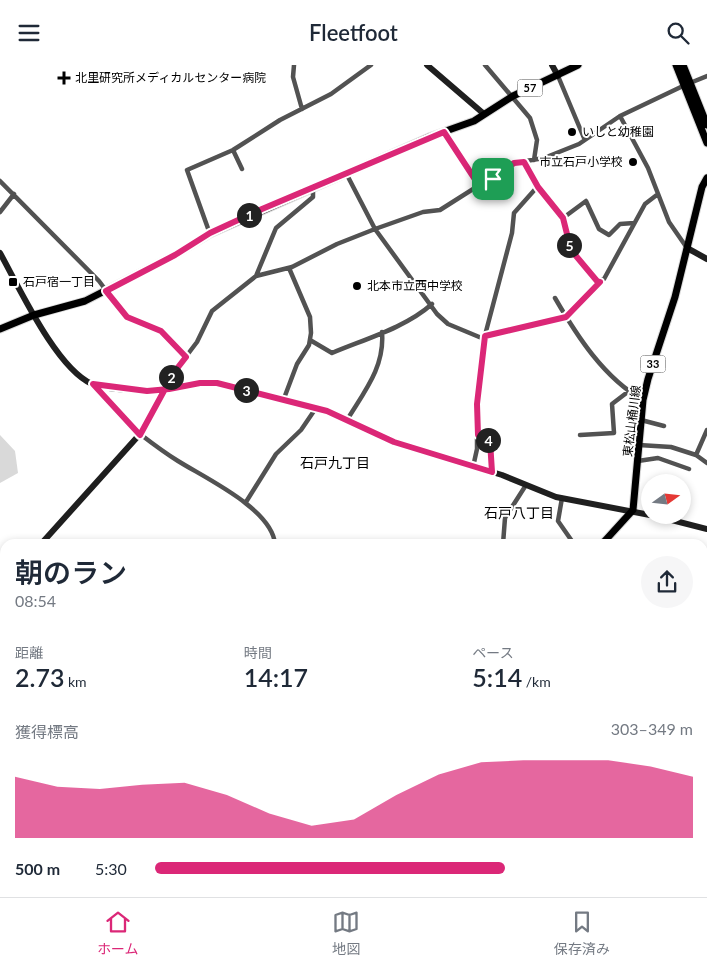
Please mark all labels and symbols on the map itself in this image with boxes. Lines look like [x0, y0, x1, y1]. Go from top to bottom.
place label: 北里研究所メディカルセンター病院 [75, 70, 266, 85]
marker: 北里研究所メディカルセンター病院 [57, 71, 71, 85]
road number: 57 [518, 79, 542, 97]
place label: いしと幼稚園 [582, 124, 654, 139]
marker: いしと幼稚園 [566, 126, 578, 138]
place label: 市立石戸小学校 [539, 154, 623, 169]
marker: 市立石戸小学校 [627, 156, 639, 168]
pin [472, 158, 514, 200]
pin: 1 [236, 203, 262, 227]
pin: 5 [556, 233, 582, 257]
place label: 石戸宿一丁目 [23, 274, 95, 289]
marker: 石戸宿一丁目 [7, 276, 19, 288]
place label: 北本市立西中学校 [367, 278, 463, 293]
marker: 北本市立西中学校 [351, 280, 363, 292]
road number: 33 [640, 355, 666, 373]
pin: 2 [158, 365, 184, 389]
pin: 3 [234, 377, 258, 403]
street label: 東松山桶川線 [620, 384, 643, 458]
pin: 4 [476, 427, 500, 453]
district label: 石戸九丁目 [300, 454, 370, 471]
north arrow [641, 474, 691, 524]
district label: 石戸八丁目 [484, 504, 554, 521]

